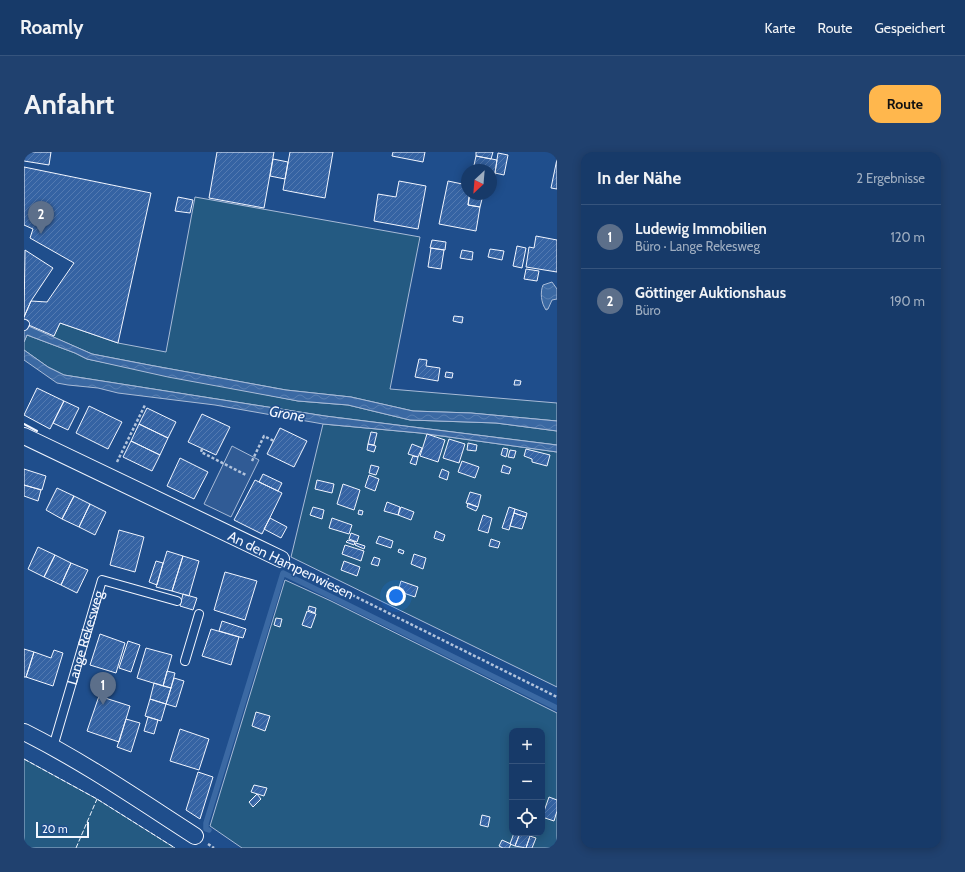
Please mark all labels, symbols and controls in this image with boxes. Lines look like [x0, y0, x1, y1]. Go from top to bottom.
text: Roamly [20, 16, 83, 39]
text: Karte [765, 19, 795, 37]
text: Route [817, 19, 853, 37]
text: Gespeichert [875, 19, 945, 37]
button: Route [869, 85, 941, 123]
text: Anfahrt [24, 87, 114, 121]
north arrow [461, 164, 497, 200]
text: In der Nähe [597, 168, 681, 188]
text: 2 Ergebnisse [856, 170, 925, 186]
pin: 2 [28, 201, 54, 234]
text: Ludewig Immobilien [635, 220, 767, 238]
text: 1 [608, 229, 612, 245]
text: 120 m [891, 229, 925, 245]
text: Büro · Lange Rekesweg [635, 238, 760, 254]
text: Göttinger Auktionshaus [635, 284, 786, 302]
text: 2 [607, 293, 613, 309]
text: 190 m [890, 293, 925, 309]
text: Büro [635, 302, 661, 318]
water label: Grone [268, 402, 306, 426]
street label: An den Hampenwiesen [225, 527, 357, 603]
your location [386, 586, 406, 606]
street label: Lange Rekesweg [63, 587, 108, 687]
pin: 1 [90, 672, 116, 705]
map controls [509, 728, 545, 836]
button: + [509, 728, 545, 764]
button: − [509, 764, 545, 800]
button: locate [509, 800, 545, 836]
scale bar [36, 820, 89, 839]
text: 20 m [42, 822, 68, 836]

